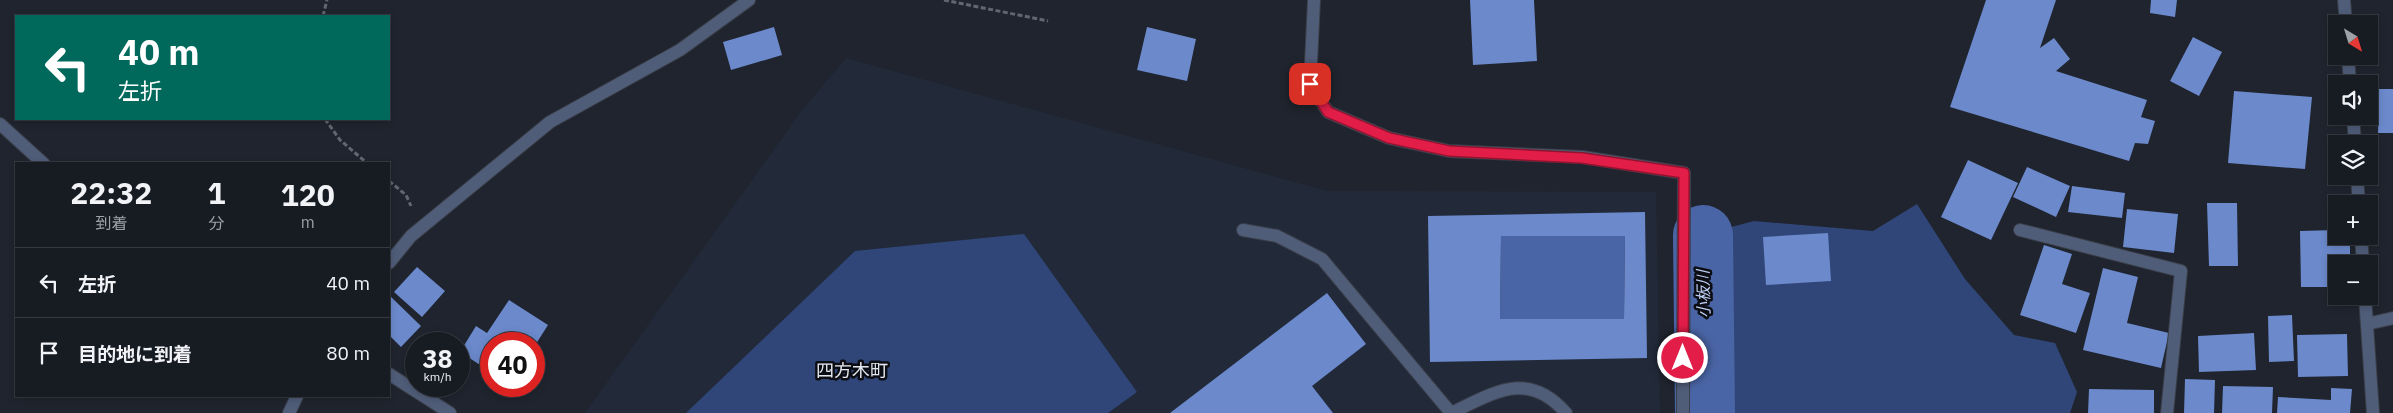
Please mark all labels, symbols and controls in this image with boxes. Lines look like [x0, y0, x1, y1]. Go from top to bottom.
north arrow [2328, 15, 2378, 65]
map controls [2328, 15, 2378, 305]
text: 40 m [118, 29, 200, 75]
icon: left [35, 35, 100, 100]
pin [1289, 63, 1331, 105]
icon: arrive [1296, 70, 1324, 98]
button: sound [2328, 75, 2378, 125]
text: 左折 [118, 76, 162, 105]
button: layers [2328, 135, 2378, 185]
text: 22:32 [70, 173, 152, 212]
text: 1 [207, 173, 225, 212]
text: 120 [281, 175, 335, 214]
button: + [2328, 195, 2378, 245]
text: m [301, 212, 315, 232]
text: 到着 [95, 213, 127, 233]
text: 分 [208, 213, 224, 233]
button: − [2328, 255, 2378, 305]
water label: 小板川 [1693, 268, 1713, 318]
icon: left [35, 269, 63, 297]
text: 40 m [326, 271, 370, 295]
text: 左折 [78, 272, 116, 296]
position arrow [1656, 331, 1708, 383]
speed limit sign: 40 [480, 332, 545, 397]
icon: arrive [35, 339, 63, 367]
text: 80 m [326, 341, 370, 365]
text: 目的地に到着 [78, 342, 192, 366]
text: 38 [422, 342, 453, 375]
district label: 四方木町 [816, 359, 888, 382]
text: km/h [423, 369, 452, 384]

